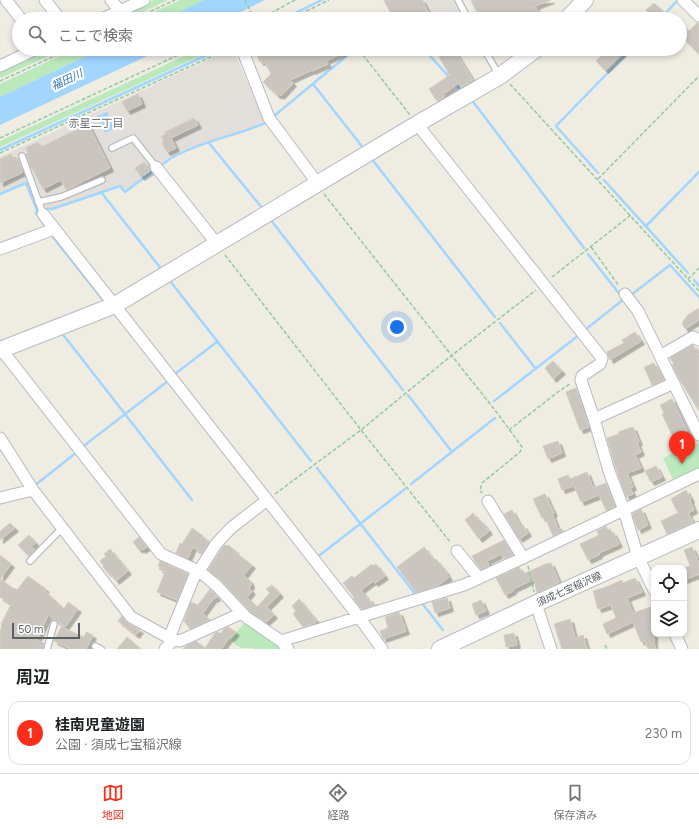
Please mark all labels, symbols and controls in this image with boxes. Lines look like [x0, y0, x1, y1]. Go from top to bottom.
search box [12, 12, 687, 56]
icon: search [26, 23, 48, 45]
text: ここで検索 [58, 27, 133, 45]
water label: 福田川 [49, 67, 86, 93]
district label: 赤星二丁目 [69, 117, 124, 130]
your location [387, 317, 407, 337]
pin: 1 [669, 431, 695, 464]
map controls [651, 565, 687, 637]
button: locate [651, 565, 687, 601]
street label: 須成七宝稲沢線 [534, 569, 604, 609]
button: layers [651, 601, 687, 637]
scale bar [12, 621, 80, 640]
text: 50 m [18, 623, 43, 636]
text: 周辺 [16, 667, 50, 687]
text: 桂南児童遊園 [55, 716, 145, 734]
text: 1 [27, 726, 33, 741]
text: 230 m [645, 726, 682, 741]
text: 公園 · 須成七宝稲沢線 [55, 737, 182, 752]
tab: 地図 [102, 782, 124, 822]
tab: 経路 [327, 782, 349, 822]
tab: 保存済み [553, 782, 597, 822]

